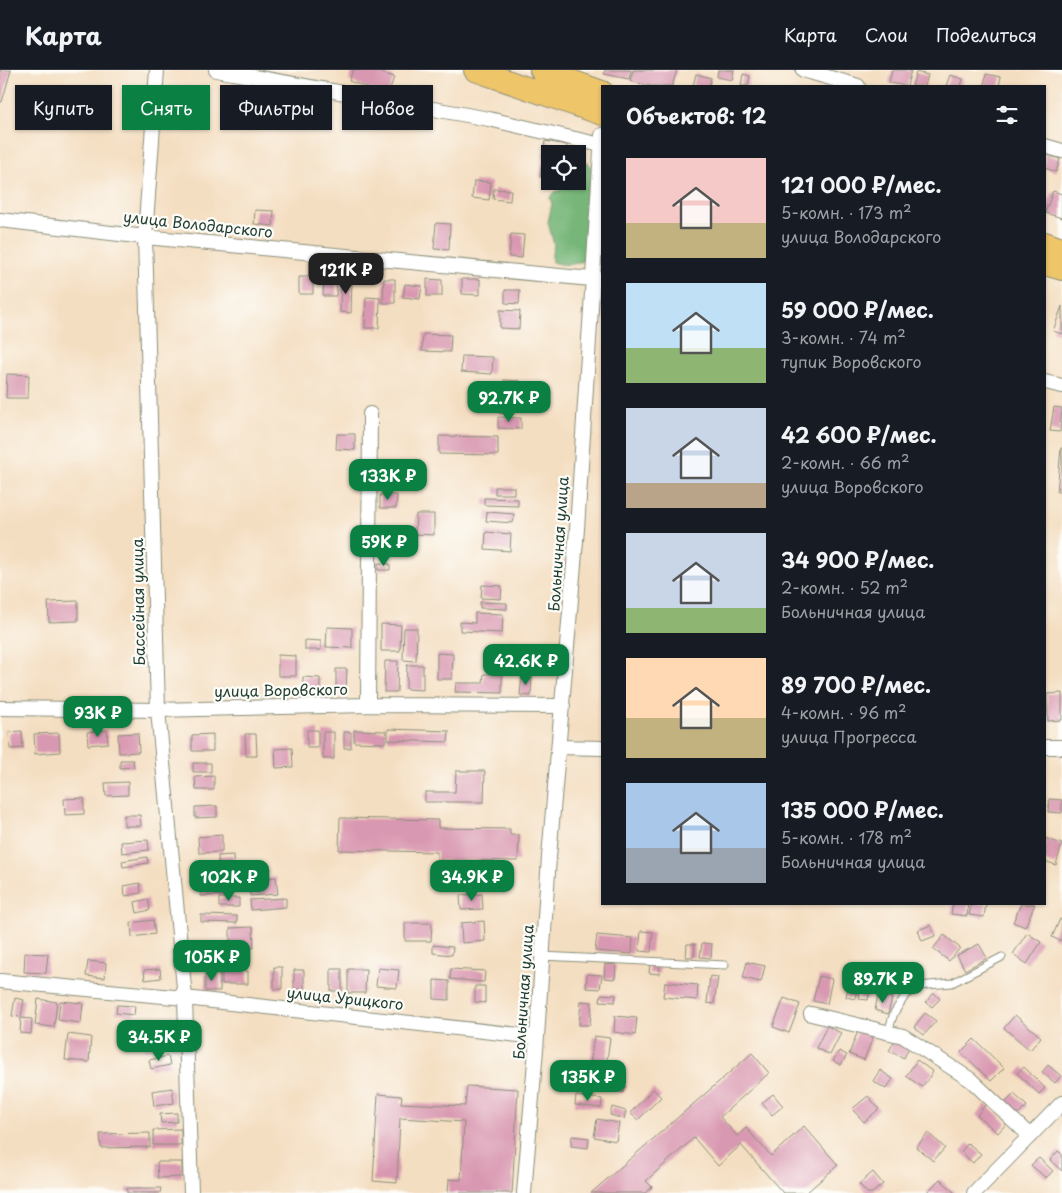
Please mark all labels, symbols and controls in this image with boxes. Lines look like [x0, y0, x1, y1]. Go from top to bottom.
text: Карта [25, 17, 102, 53]
text: Карта [784, 21, 837, 48]
text: Слои [865, 21, 908, 48]
text: Поделиться [936, 21, 1037, 48]
chip: Купить [15, 85, 112, 130]
chip: Снять [122, 85, 210, 130]
chip: Фильтры [220, 85, 332, 130]
chip: Новое [342, 85, 433, 130]
text: Объектов: 12 [626, 99, 767, 131]
icon: filters [993, 101, 1021, 129]
map controls [541, 145, 586, 190]
button: locate [541, 145, 586, 190]
text: 121 000 ₽/мес. [781, 168, 941, 200]
icon: home [666, 178, 726, 238]
text: 5-комн. · 173 m² [781, 200, 911, 224]
street label: улица Володарского [122, 204, 274, 243]
text: улица Володарского [781, 224, 941, 248]
pin: 121K ₽ [305, 252, 387, 295]
text: 121K ₽ [319, 257, 373, 281]
text: 59 000 ₽/мес. [781, 293, 934, 325]
icon: home [666, 303, 726, 363]
text: 3-комн. · 74 m² [781, 325, 906, 349]
text: тупик Воровского [781, 349, 921, 373]
pin: 92.7K ₽ [463, 380, 555, 423]
text: 92.7K ₽ [478, 385, 540, 409]
text: 42 600 ₽/мес. [781, 418, 936, 450]
icon: home [666, 428, 726, 488]
text: 2-комн. · 66 m² [781, 450, 910, 474]
pin: 133K ₽ [347, 458, 429, 501]
text: 133K ₽ [360, 463, 416, 487]
text: улица Воровского [781, 474, 924, 498]
street label: Больничная улица [541, 475, 574, 612]
pin: 59K ₽ [349, 524, 419, 567]
text: 59K ₽ [361, 529, 407, 553]
street label: Бассейная улица [125, 537, 150, 666]
text: 34 900 ₽/мес. [781, 543, 934, 575]
icon: home [666, 553, 726, 613]
text: 2-комн. · 52 m² [781, 575, 908, 599]
text: Больничная улица [781, 599, 925, 623]
pin: 42.6K ₽ [480, 644, 572, 686]
text: 42.6K ₽ [494, 648, 558, 672]
text: 89 700 ₽/мес. [781, 668, 931, 700]
street label: улица Воровского [214, 677, 348, 702]
icon: home [666, 678, 726, 738]
pin: 93K ₽ [63, 696, 133, 738]
text: 93K ₽ [74, 700, 122, 724]
text: 4-комн. · 96 m² [781, 700, 906, 724]
text: улица Прогресса [781, 724, 916, 748]
text: 135 000 ₽/мес. [781, 793, 944, 825]
icon: home [666, 803, 726, 863]
text: 5-комн. · 178 m² [781, 825, 912, 849]
text: Больничная улица [781, 849, 925, 873]
pin: 102K ₽ [188, 860, 270, 902]
pin: 34.9K ₽ [426, 860, 518, 902]
text: 102K ₽ [200, 864, 258, 888]
text: 34.9K ₽ [441, 864, 503, 888]
street label: Больничная улица [506, 923, 539, 1060]
pin: 105K ₽ [171, 940, 253, 982]
text: 105K ₽ [184, 944, 240, 968]
pin: 89.7K ₽ [837, 962, 929, 1004]
text: 89.7K ₽ [853, 966, 913, 990]
street label: улица Урицкого [286, 980, 405, 1015]
pin: 34.5K ₽ [113, 1020, 205, 1062]
text: 34.5K ₽ [128, 1024, 190, 1048]
pin: 135K ₽ [547, 1060, 629, 1102]
text: 135K ₽ [561, 1064, 615, 1088]

